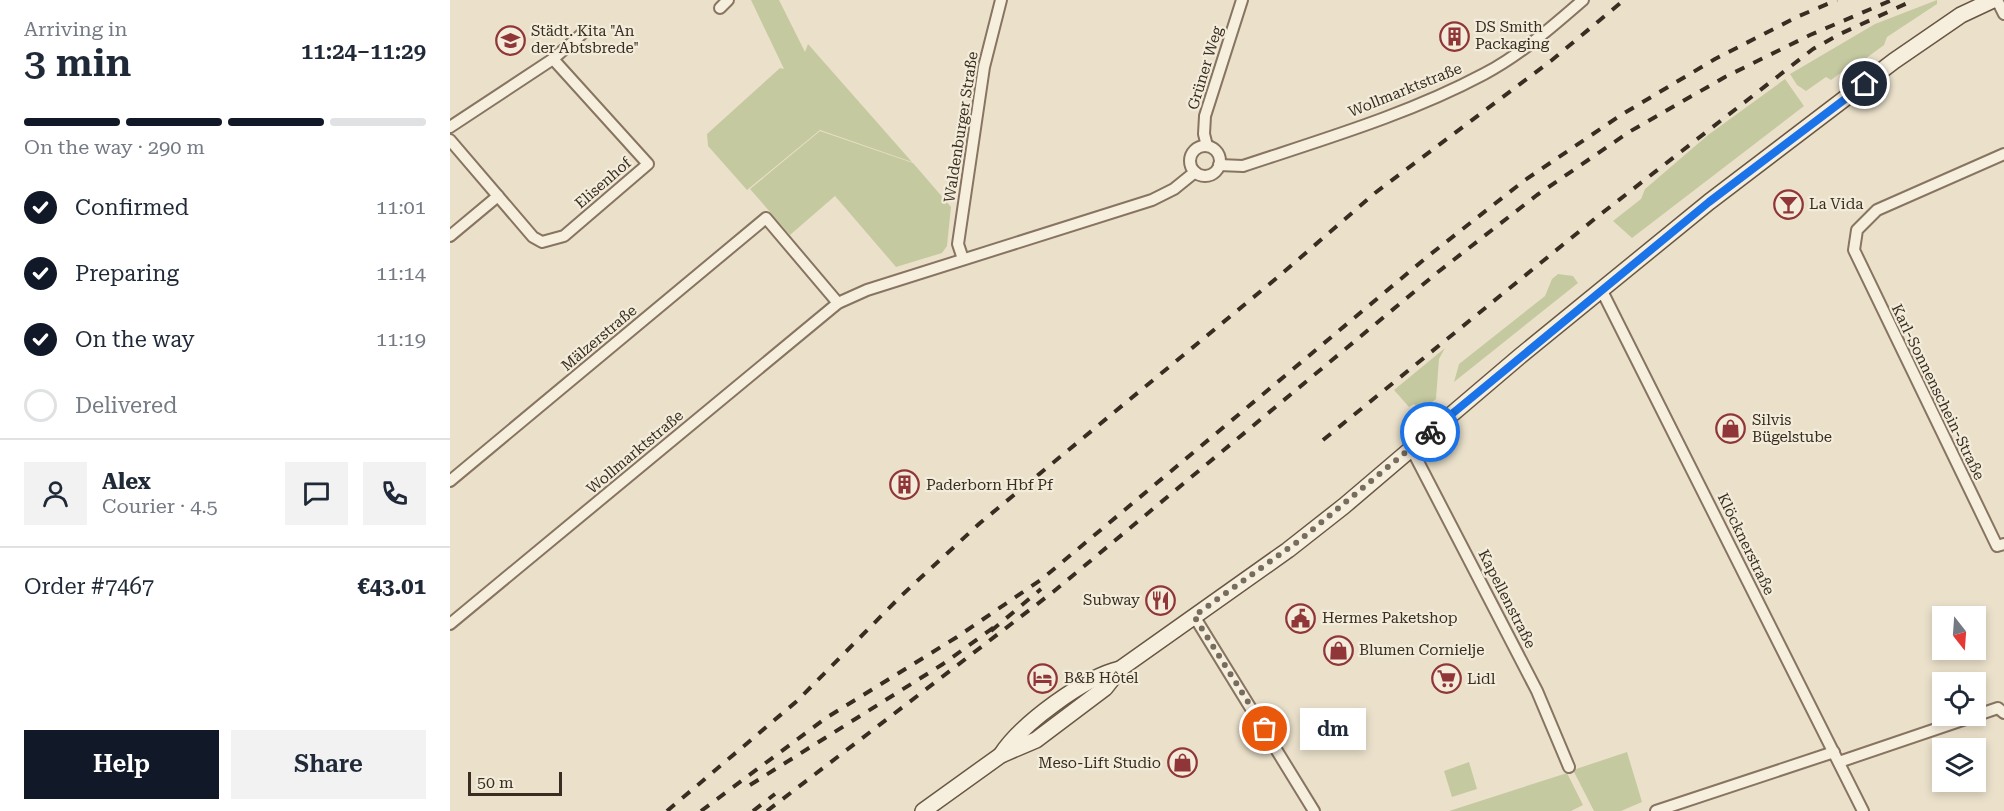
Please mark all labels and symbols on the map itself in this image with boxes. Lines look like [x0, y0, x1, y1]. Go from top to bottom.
place label: DS Smith Packaging [1475, 18, 1550, 53]
building icon: DS Smith Packaging [1438, 20, 1470, 52]
place label: Städt. Kita "An der Abtsbrede" [531, 22, 639, 57]
school or university icon: Städt. Kita "An der Abtsbrede" [494, 24, 526, 56]
street label: Grüner Weg [1184, 24, 1226, 112]
street label: Waldenburger Straße [940, 50, 982, 204]
pin [1839, 58, 1890, 109]
street label: Wollmarktstraße [1346, 59, 1464, 121]
street label: Elisenhof [571, 153, 636, 212]
bar icon: La Vida [1772, 188, 1804, 220]
place label: La Vida [1809, 195, 1863, 213]
street label: Mälzerstraße [558, 301, 640, 375]
street label: Karl-Sonnenschein-Straße [1888, 301, 1988, 483]
courier [1400, 402, 1460, 462]
street label: Wollmarktstraße [583, 406, 687, 498]
place label: Silvis Bügelstube [1752, 411, 1832, 446]
shop icon: Silvis Bügelstube [1715, 413, 1747, 445]
building icon: Paderborn Hbf Pf [889, 469, 921, 501]
place label: Paderborn Hbf Pf [926, 476, 1054, 494]
street label: Klöcknerstraße [1714, 490, 1778, 598]
street label: Kapellenstraße [1474, 547, 1540, 651]
restaurant icon: Subway [1145, 584, 1177, 616]
place label: Subway [1083, 591, 1140, 609]
public building icon: Hermes Paketshop [1285, 602, 1317, 634]
north arrow [1932, 606, 1986, 660]
place label: Hermes Paketshop [1322, 609, 1458, 627]
shop icon: Blumen Cornielje [1322, 634, 1354, 666]
place label: Blumen Cornielje [1359, 641, 1485, 659]
hotel icon: B&B Hôtel [1027, 662, 1059, 694]
supermarket icon: Lidl [1430, 663, 1462, 695]
place label: B&B Hôtel [1064, 669, 1139, 687]
place label: Lidl [1467, 670, 1496, 688]
pin [1239, 703, 1290, 754]
callout: dm [1301, 708, 1367, 750]
shop icon: Meso-Lift Studio [1166, 747, 1198, 779]
place label: Meso-Lift Studio [1038, 754, 1161, 772]
scale bar [468, 769, 562, 796]

